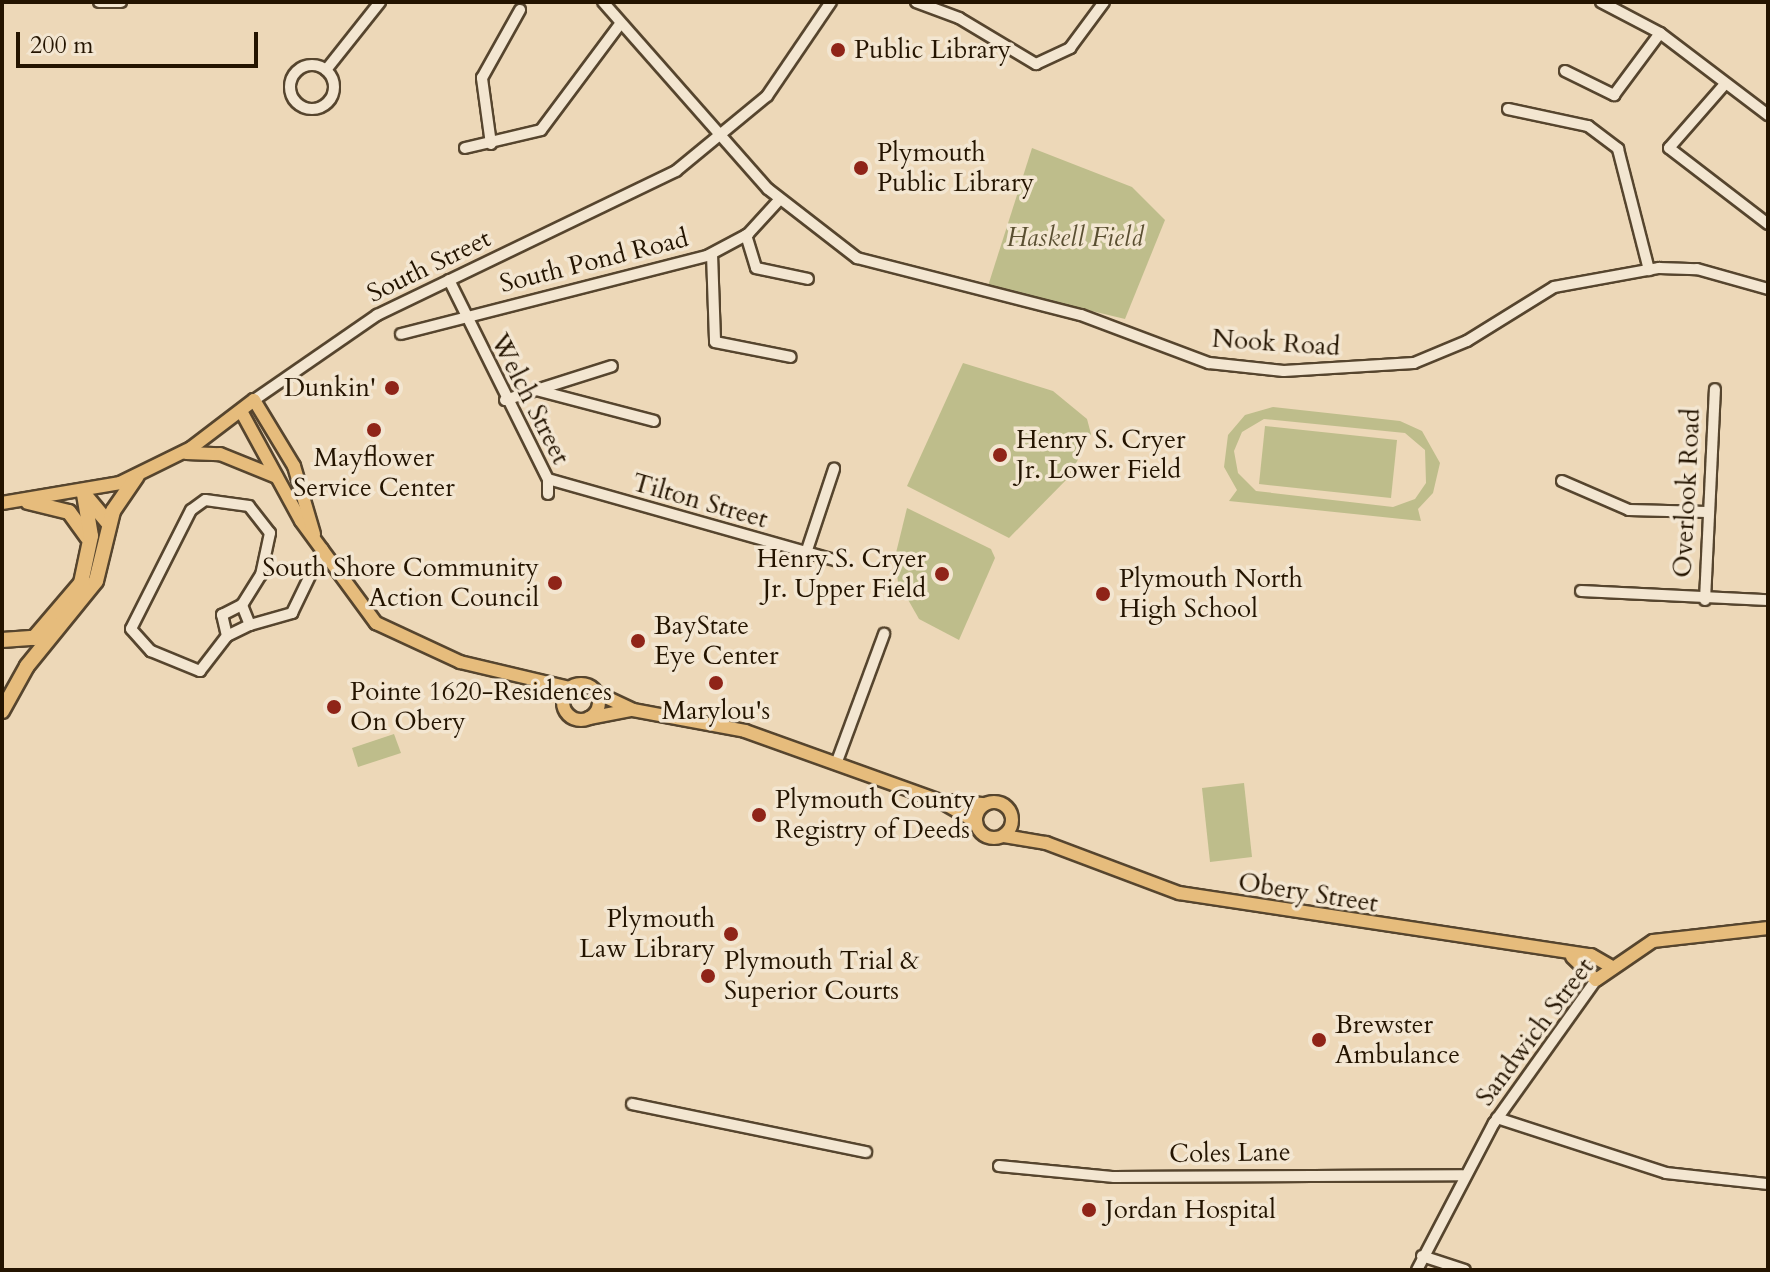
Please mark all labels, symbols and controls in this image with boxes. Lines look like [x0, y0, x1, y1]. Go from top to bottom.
scale bar [20, 16, 262, 66]
text: 200 m [30, 29, 94, 62]
place label: Public Library [854, 34, 1011, 66]
marker: Public Library [829, 41, 847, 59]
place label: Plymouth Public Library [877, 137, 1034, 198]
marker: Plymouth Public Library [852, 159, 870, 177]
park label: Haskell Field [1007, 222, 1143, 254]
street label: South Street [362, 223, 496, 309]
street label: South Pond Road [497, 223, 691, 299]
street label: Nook Road [1211, 323, 1341, 363]
street label: Welch Street [484, 328, 576, 470]
place label: Dunkin' [284, 372, 376, 404]
marker: Dunkin' [383, 379, 401, 397]
street label: Overlook Road [1667, 407, 1707, 579]
marker: Mayflower Service Center [365, 421, 383, 439]
place label: Henry S. Cryer Jr. Lower Field [1016, 424, 1186, 486]
place label: Mayflower Service Center [293, 442, 455, 504]
marker: Henry S. Cryer Jr. Lower Field [991, 446, 1009, 464]
street label: Tilton Street [629, 467, 771, 535]
place label: Henry S. Cryer Jr. Upper Field [756, 543, 926, 604]
place label: South Shore Community Action Council [262, 552, 539, 614]
place label: Plymouth North High School [1119, 563, 1303, 624]
marker: Henry S. Cryer Jr. Upper Field [933, 565, 951, 583]
marker: South Shore Community Action Council [546, 574, 564, 592]
marker: Plymouth North High School [1094, 585, 1112, 603]
place label: BayState Eye Center [654, 610, 779, 672]
marker: BayState Eye Center [629, 632, 647, 650]
marker: Marylou's [707, 674, 725, 692]
place label: Pointe 1620-Residences On Obery [350, 676, 612, 738]
place label: Marylou's [662, 695, 770, 727]
marker: Pointe 1620-Residences On Obery [325, 698, 343, 716]
place label: Plymouth County Registry of Deeds [775, 784, 975, 846]
marker: Plymouth County Registry of Deeds [750, 806, 768, 824]
street label: Obery Street [1236, 867, 1380, 919]
place label: Plymouth Law Library [579, 903, 715, 964]
marker: Plymouth Law Library [722, 925, 740, 943]
place label: Plymouth Trial & Superior Courts [724, 945, 920, 1006]
street label: Sandwich Street [1469, 952, 1601, 1112]
marker: Plymouth Trial & Superior Courts [699, 967, 717, 985]
place label: Brewster Ambulance [1335, 1009, 1460, 1070]
marker: Brewster Ambulance [1310, 1031, 1328, 1049]
street label: Coles Lane [1169, 1136, 1291, 1170]
place label: Jordan Hospital [1105, 1194, 1276, 1226]
marker: Jordan Hospital [1080, 1201, 1098, 1219]

